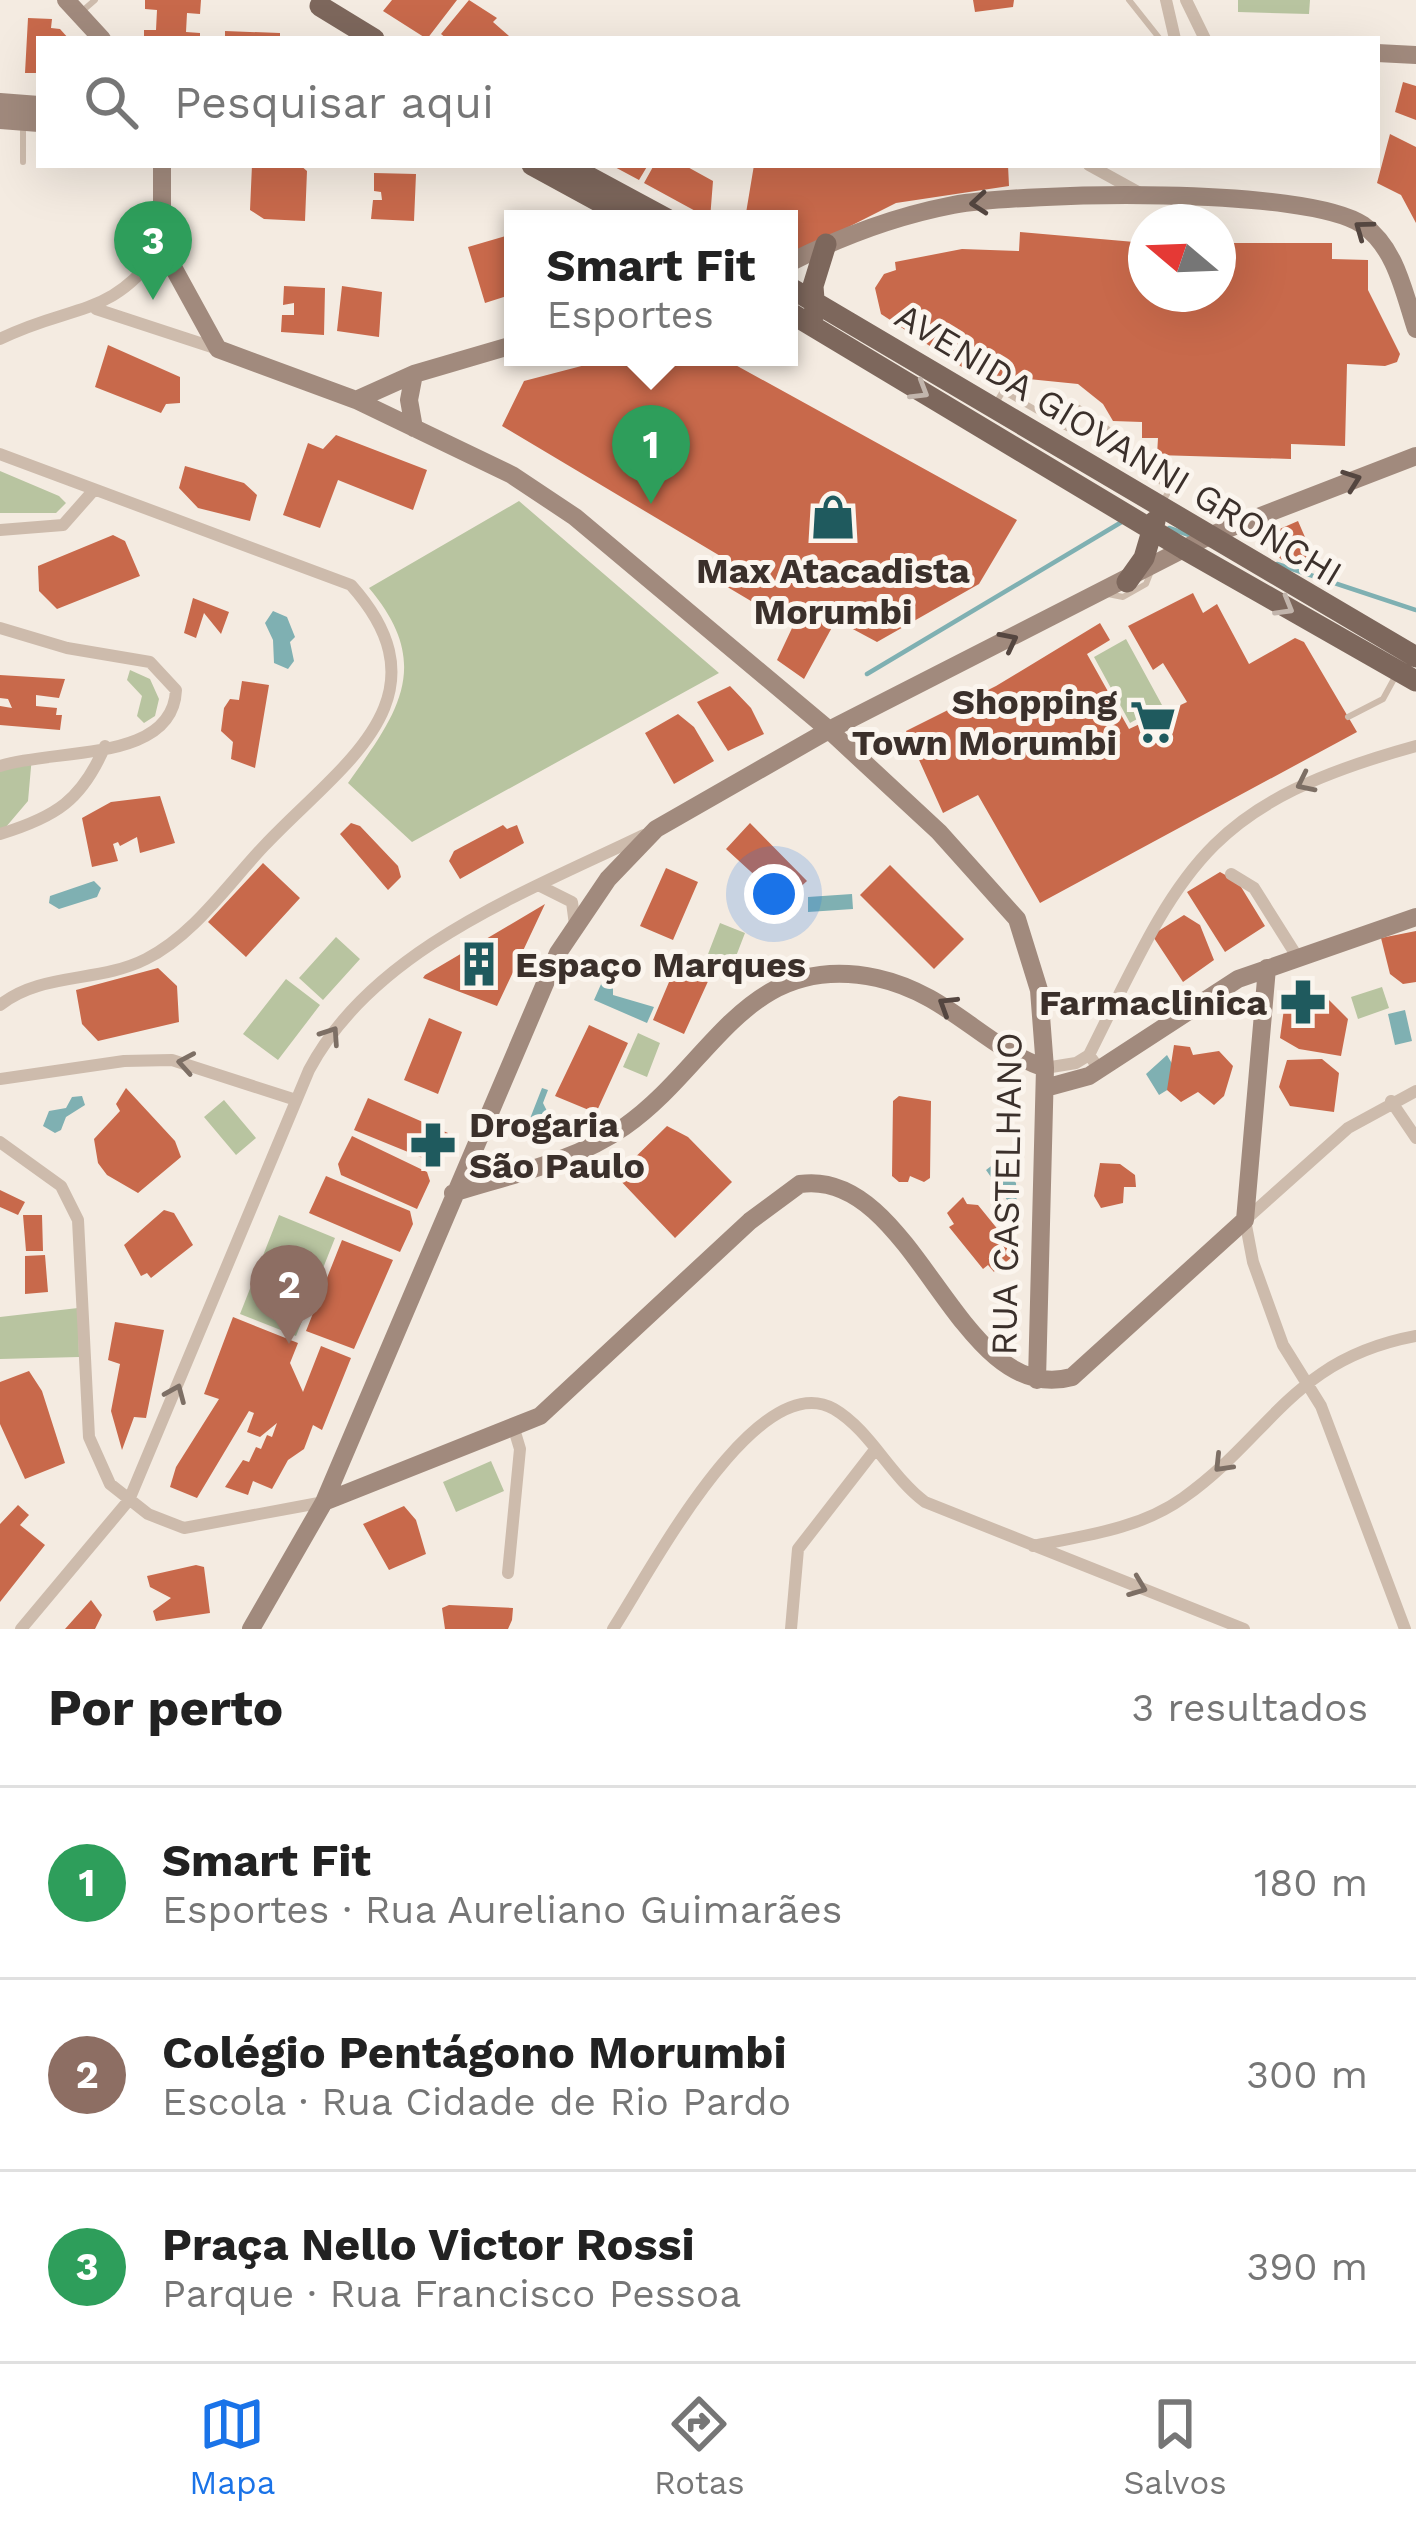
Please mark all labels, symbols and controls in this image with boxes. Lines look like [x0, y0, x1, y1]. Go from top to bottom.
search box [36, 36, 1380, 168]
icon: search [78, 69, 144, 135]
text: Pesquisar aqui [174, 76, 494, 129]
one-way arrow [969, 190, 988, 215]
pin: 3 [114, 201, 192, 300]
north arrow [1128, 204, 1236, 312]
popup [504, 210, 798, 366]
one-way arrow [1354, 221, 1376, 243]
text: Smart Fit [547, 239, 755, 292]
text: Esportes [547, 292, 714, 337]
street label: AVENIDA GIOVANNI GRONCHI [888, 295, 1349, 595]
one-way arrow [907, 376, 929, 399]
pin: 1 [612, 405, 690, 504]
one-way arrow [1340, 470, 1361, 494]
shop icon: Max Atacadista Morumbi [808, 492, 858, 542]
place label: Max Atacadista Morumbi [696, 550, 970, 633]
one-way arrow [1272, 593, 1294, 616]
one-way arrow [997, 632, 1018, 655]
place label: Shopping Town Morumbi [852, 681, 1118, 764]
supermarket icon: Shopping Town Morumbi [1128, 697, 1178, 747]
one-way arrow [1296, 768, 1317, 792]
your location [744, 864, 804, 924]
building icon: Espaço Marques [454, 939, 504, 989]
place label: Espaço Marques [515, 944, 806, 986]
pharmacy icon: Farmaclinica [1278, 977, 1328, 1027]
place label: Farmaclinica [1039, 982, 1267, 1024]
one-way arrow [939, 998, 961, 1020]
one-way arrow [316, 1026, 338, 1048]
street label: RUA CASTELHANO [983, 1032, 1031, 1356]
one-way arrow [176, 1051, 196, 1077]
place label: Drogaria São Paulo [469, 1104, 645, 1187]
pharmacy icon: Drogaria São Paulo [408, 1120, 458, 1170]
pin: 2 [250, 1245, 328, 1344]
one-way arrow [162, 1383, 186, 1405]
one-way arrow [1215, 1450, 1237, 1471]
one-way arrow [1126, 1572, 1147, 1597]
text: Por perto [48, 1678, 283, 1737]
text: 3 resultados [1132, 1685, 1368, 1730]
text: Smart Fit [162, 1834, 371, 1887]
text: 1 [79, 1860, 95, 1905]
text: 180 m [1254, 1860, 1368, 1905]
text: Esportes · Rua Aureliano Guimarães [162, 1887, 842, 1932]
text: Colégio Pentágono Morumbi [162, 2026, 787, 2079]
text: 2 [75, 2052, 99, 2097]
text: 300 m [1246, 2052, 1368, 2097]
text: Escola · Rua Cidade de Rio Pardo [162, 2079, 791, 2124]
text: Praça Nello Victor Rossi [162, 2218, 695, 2271]
text: 3 [75, 2244, 99, 2289]
text: 390 m [1246, 2244, 1368, 2289]
text: Parque · Rua Francisco Pessoa [162, 2271, 741, 2316]
tab: Mapa [189, 2391, 275, 2502]
tab: Rotas [654, 2391, 745, 2502]
tab: Salvos [1123, 2391, 1227, 2502]

